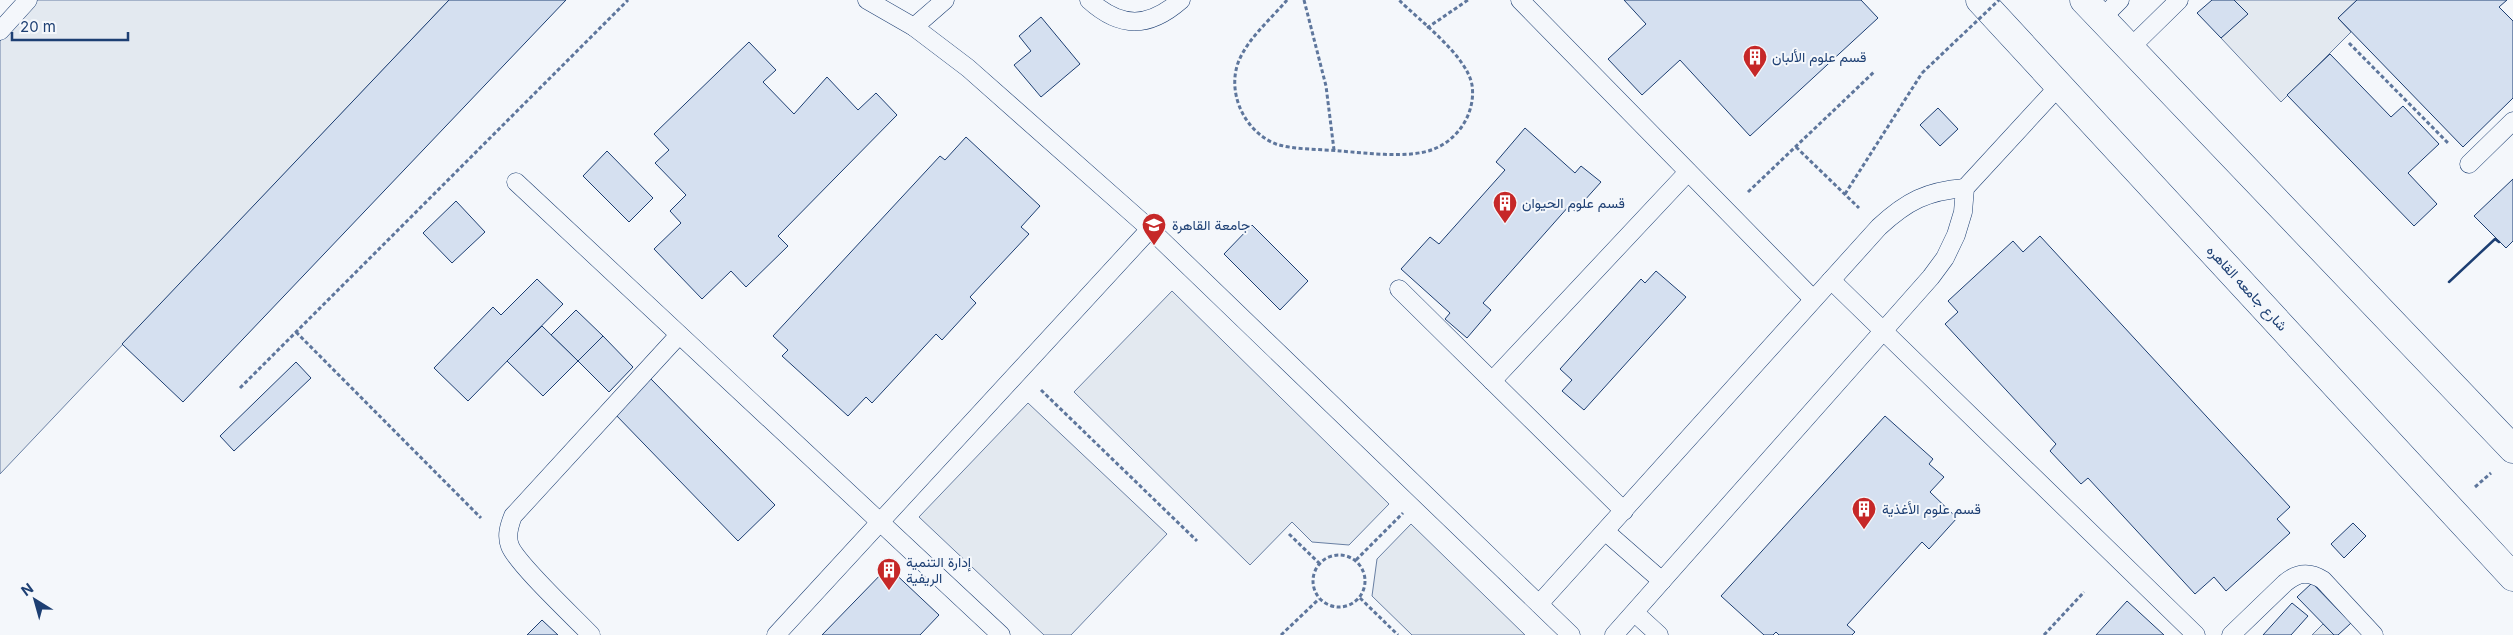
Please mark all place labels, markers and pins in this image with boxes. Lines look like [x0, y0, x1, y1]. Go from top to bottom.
building icon: قسم علوم الألبان [1742, 44, 1768, 78]
place label: قسم علوم الألبان [1772, 48, 1867, 66]
building icon: قسم علوم الحيوان [1492, 190, 1518, 224]
place label: قسم علوم الحيوان [1522, 194, 1625, 212]
school or university icon: جامعة القاهرة [1141, 212, 1167, 246]
place label: جامعة القاهرة [1172, 216, 1250, 234]
building icon: قسم علوم الأغذية [1851, 496, 1877, 530]
place label: قسم علوم الأغذية [1882, 500, 1981, 518]
place label: إدارة التنمية الريفية [906, 553, 971, 587]
building icon: إدارة التنمية الريفية [876, 557, 902, 591]

